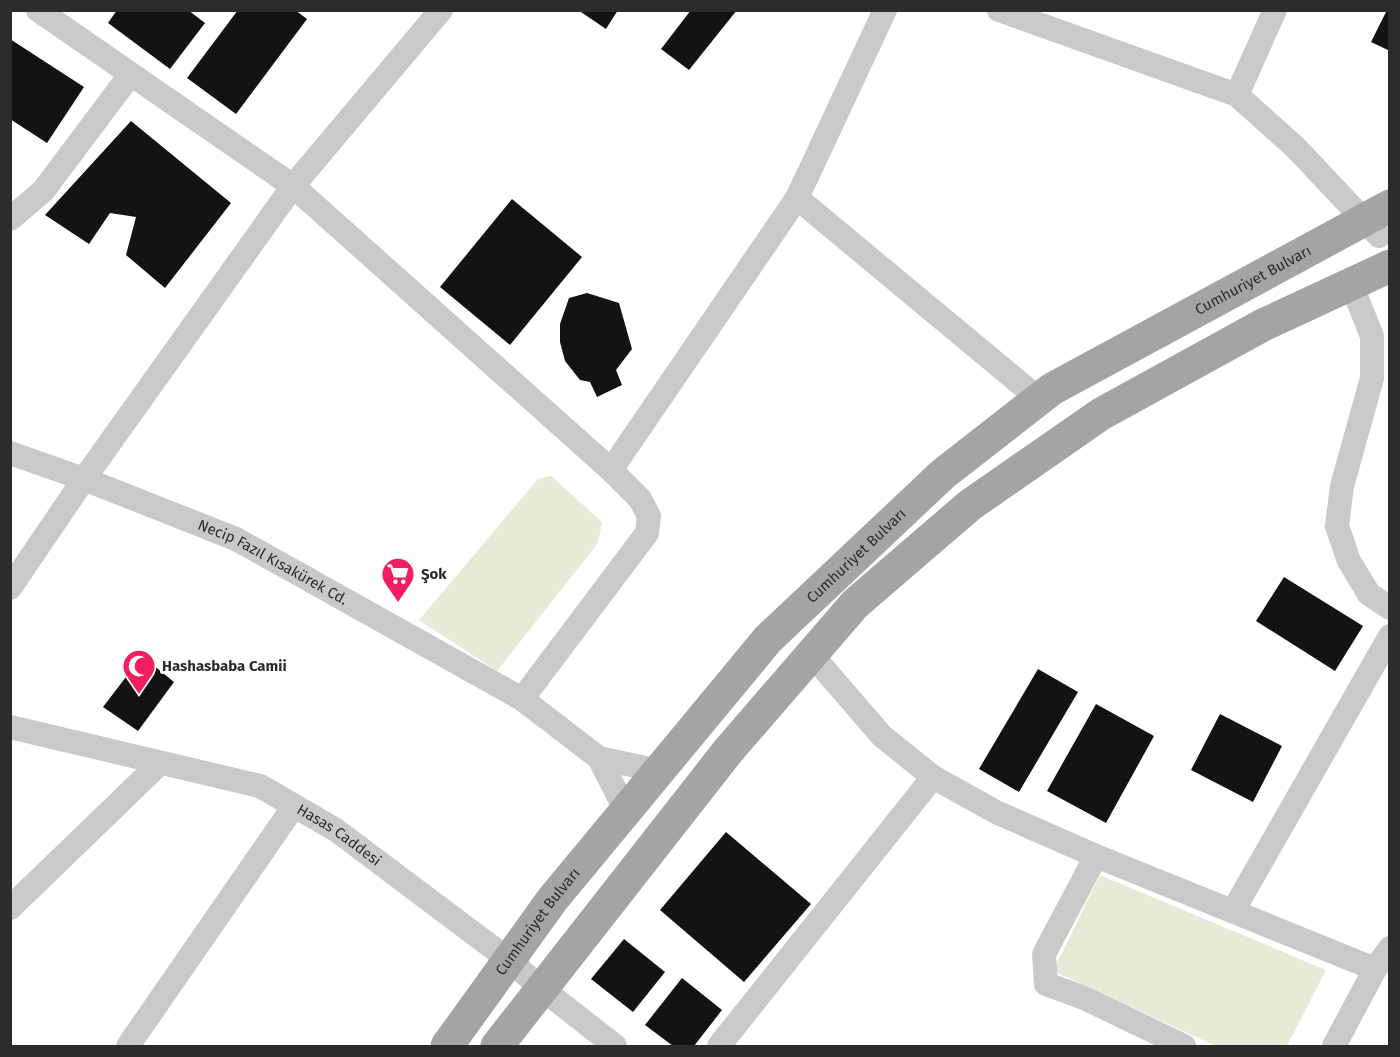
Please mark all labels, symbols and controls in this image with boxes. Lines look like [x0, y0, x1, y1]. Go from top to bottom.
street label: Cumhuriyet Bulvarı [1192, 241, 1314, 319]
street label: Cumhuriyet Bulvarı [803, 505, 910, 607]
street label: Necip Fazıl Kısakürek Cd. [195, 516, 351, 609]
supermarket icon: Şok [380, 556, 416, 603]
place label: Şok [421, 565, 447, 584]
mosque icon: Hashasbaba Camii [121, 648, 157, 695]
place label: Hashasbaba Camii [162, 657, 287, 675]
street label: Hasas Caddesi [294, 800, 385, 870]
street label: Cumhuriyet Bulvarı [492, 864, 584, 979]

